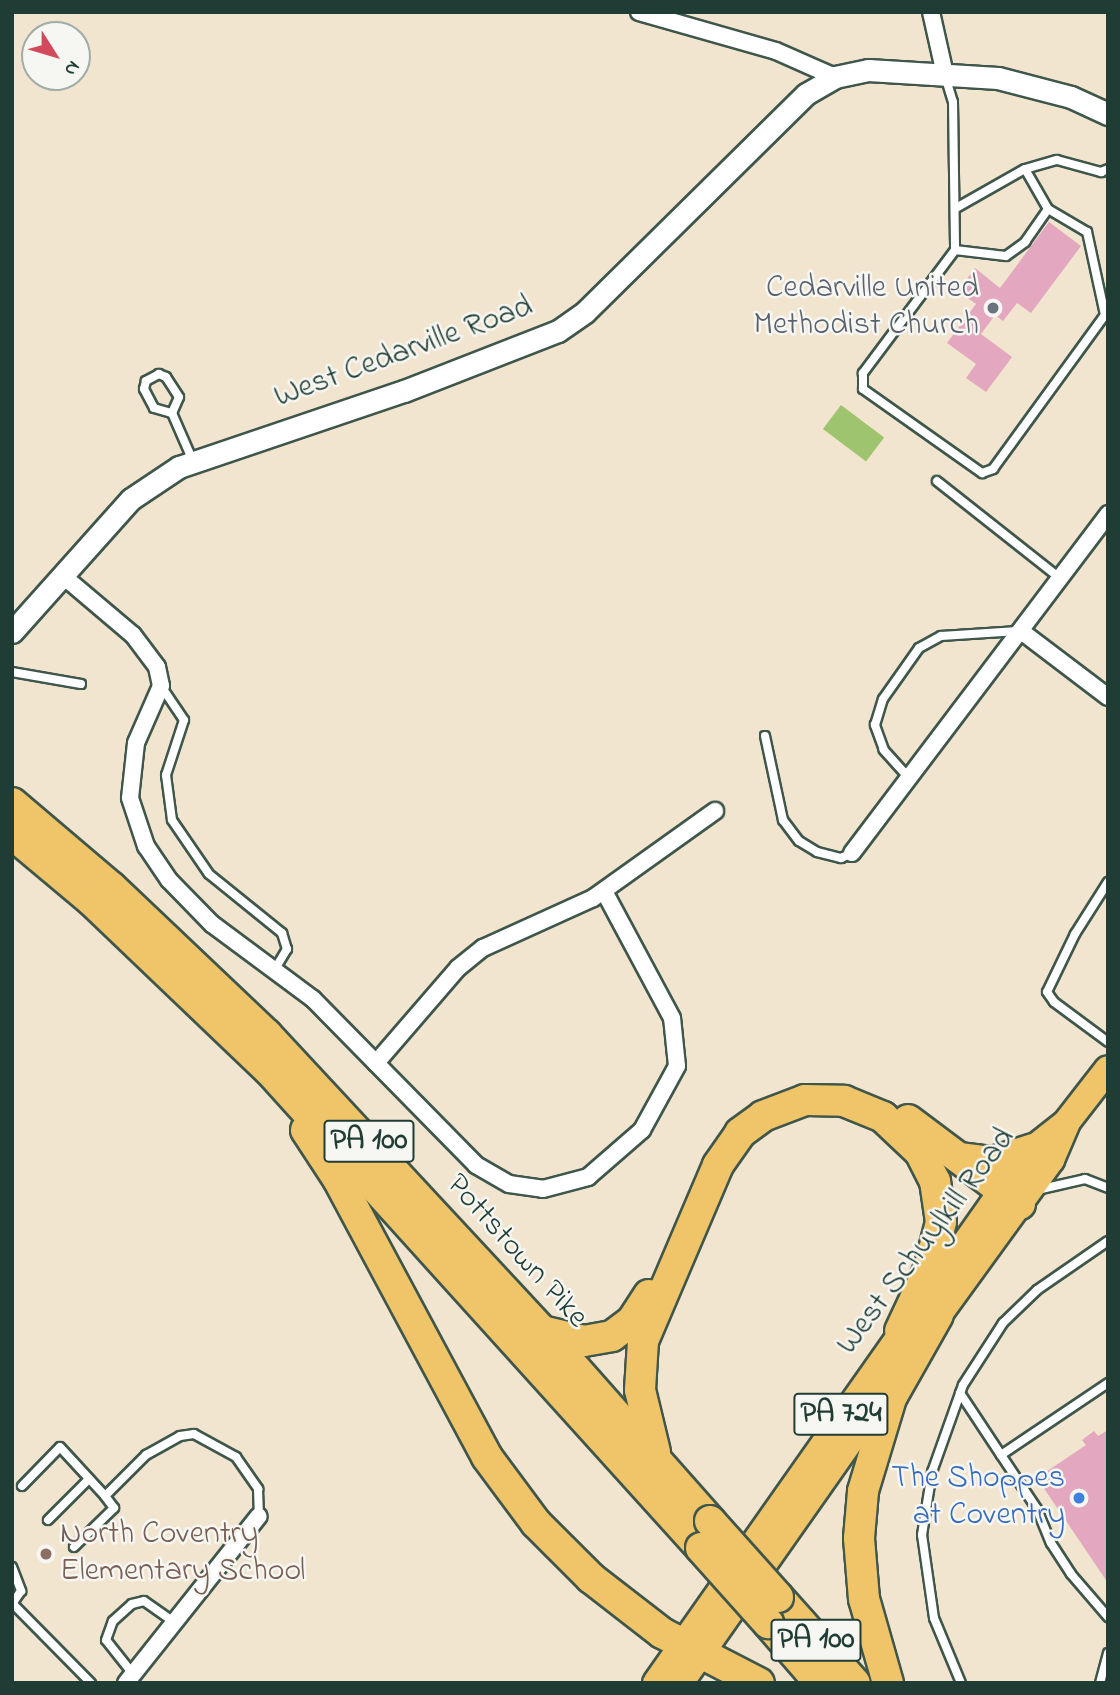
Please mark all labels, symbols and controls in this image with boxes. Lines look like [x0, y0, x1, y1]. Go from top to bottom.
north arrow [21, 21, 91, 91]
text: N [57, 54, 86, 81]
place label: Cedarville United Methodist Church [754, 271, 979, 346]
street label: West Cedarville Road [270, 288, 538, 418]
marker: Cedarville United Methodist Church [985, 300, 1001, 316]
road number: PA 100 [322, 1114, 416, 1168]
street label: West Schuylkill Road [829, 1121, 1025, 1363]
street label: Pottstown Pike [437, 1167, 595, 1337]
road number: PA 724 [792, 1388, 890, 1440]
place label: The Shoppes at Coventry [891, 1461, 1065, 1536]
marker: The Shoppes at Coventry [1071, 1490, 1087, 1506]
place label: North Coventry Elementary School [60, 1517, 305, 1592]
marker: North Coventry Elementary School [38, 1546, 54, 1562]
road number: PA 100 [769, 1614, 863, 1666]

